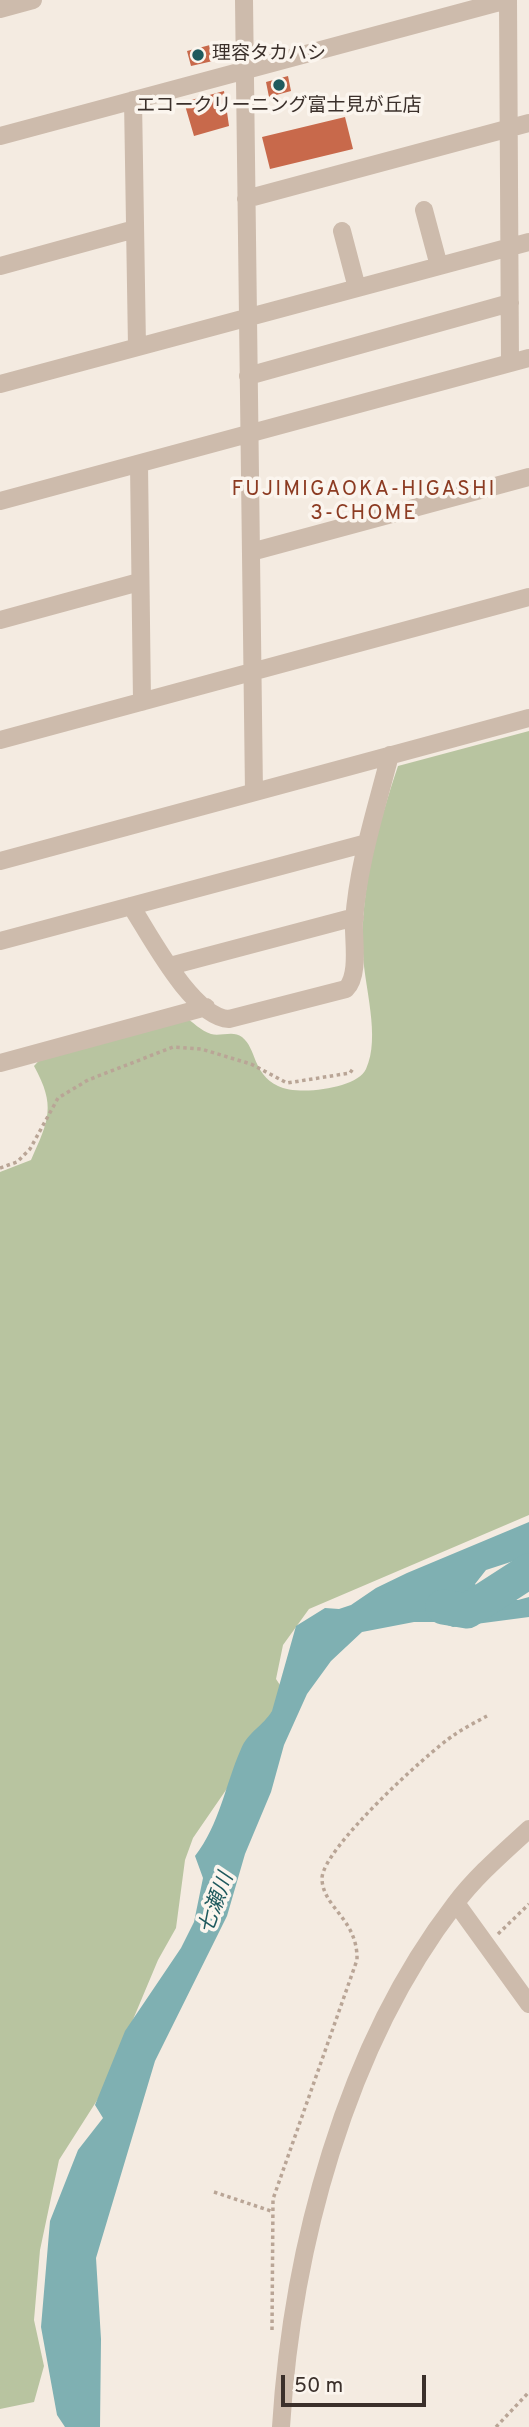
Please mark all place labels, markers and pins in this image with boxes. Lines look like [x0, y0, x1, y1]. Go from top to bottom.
place label: 理容タカハシ [212, 44, 326, 66]
marker: 理容タカハシ [190, 47, 206, 63]
marker: エコークリーニング富士見が丘店 [271, 77, 287, 93]
place label: エコークリーニング富士見が丘店 [137, 96, 421, 118]

